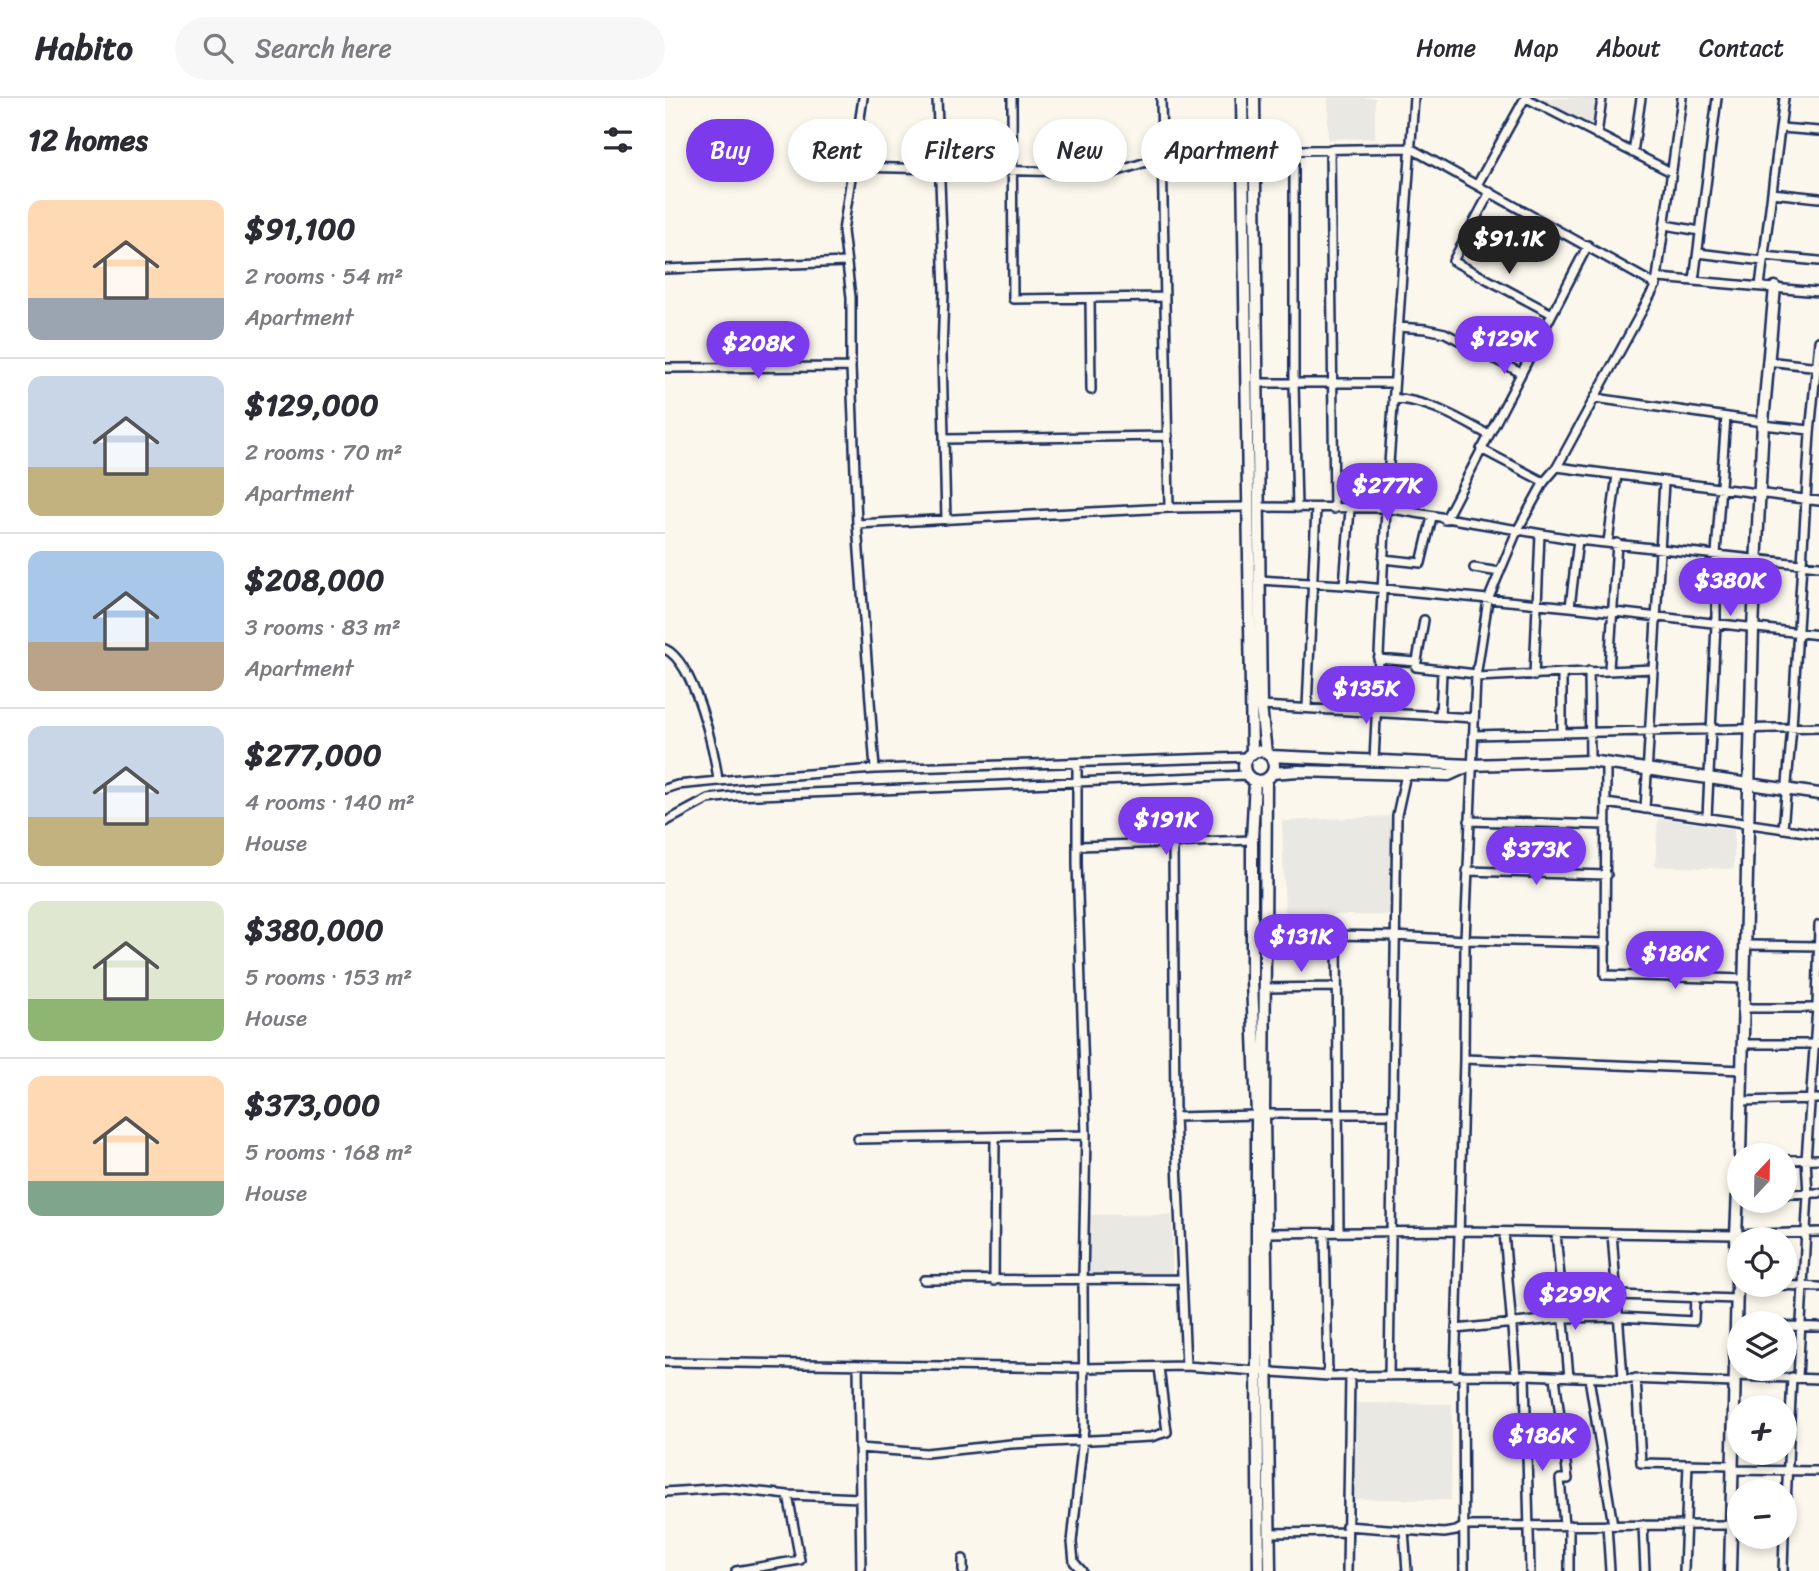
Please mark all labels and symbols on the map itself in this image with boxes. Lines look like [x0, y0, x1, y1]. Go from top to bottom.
pin: $91.1K [1452, 216, 1566, 276]
pin: $129K [1455, 316, 1553, 376]
pin: $208K [709, 322, 807, 381]
pin: $277K [1338, 464, 1436, 523]
pin: $380K [1681, 559, 1779, 618]
pin: $135K [1317, 666, 1415, 726]
pin: $191K [1117, 798, 1215, 857]
pin: $373K [1487, 828, 1585, 887]
pin: $131K [1252, 914, 1350, 974]
pin: $186K [1626, 932, 1724, 991]
north arrow [1727, 1143, 1797, 1213]
pin: $299K [1526, 1272, 1624, 1332]
pin: $186K [1493, 1414, 1591, 1473]

